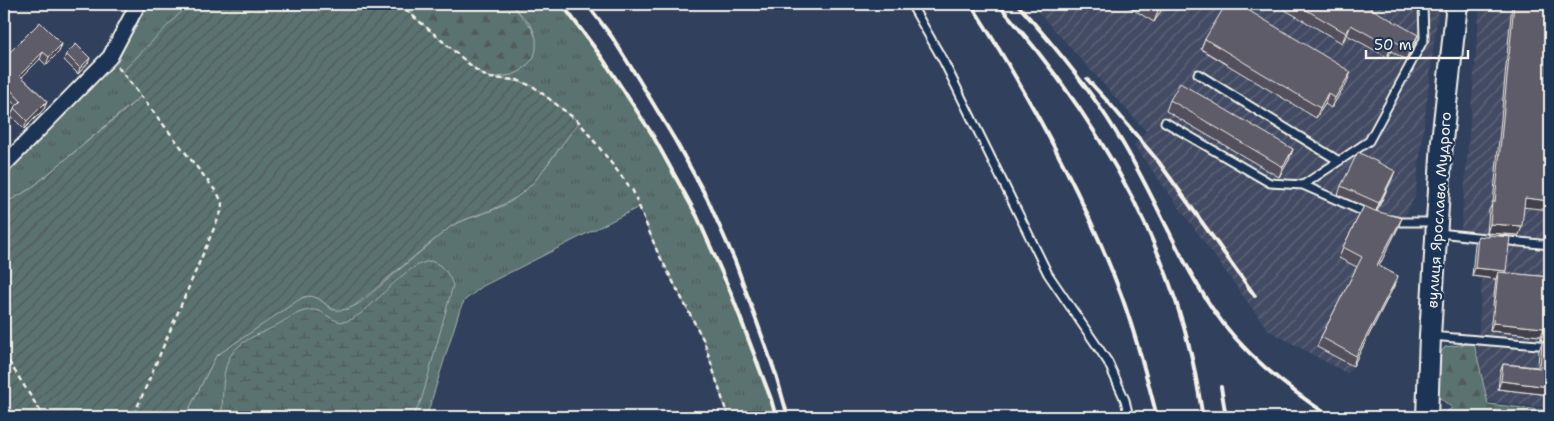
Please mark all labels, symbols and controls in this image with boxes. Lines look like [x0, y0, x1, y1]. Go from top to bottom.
scale bar [1366, 28, 1469, 60]
text: 50 m [1374, 35, 1412, 55]
street label: вулиця Ярослава Мудрого [1422, 111, 1456, 309]

